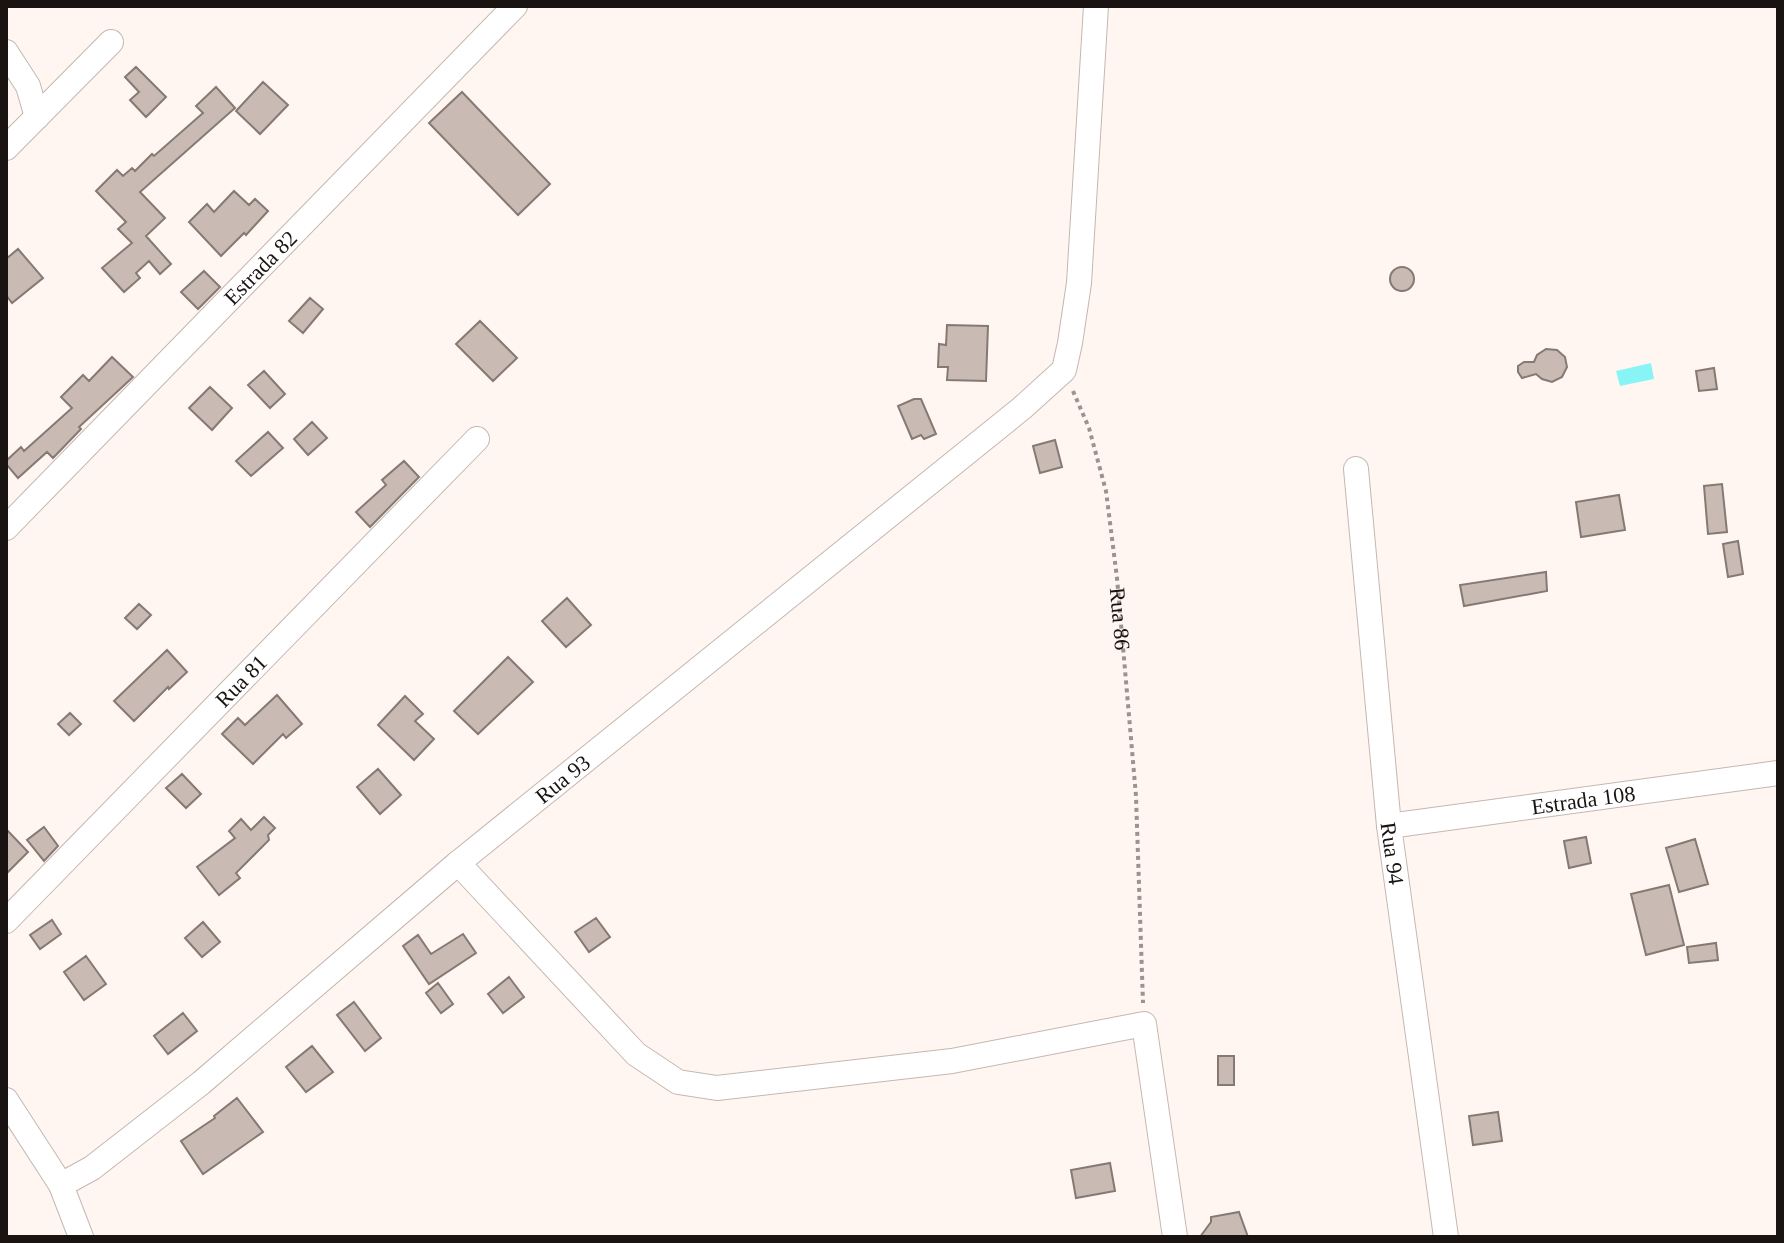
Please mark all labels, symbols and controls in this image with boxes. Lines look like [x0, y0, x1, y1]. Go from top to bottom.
street label: Estrada 82 [219, 226, 302, 310]
street label: Rua 86 [1105, 586, 1135, 651]
street label: Rua 81 [210, 650, 272, 712]
street label: Rua 93 [530, 750, 595, 809]
street label: Estrada 108 [1530, 781, 1637, 819]
street label: Rua 94 [1376, 820, 1409, 886]

